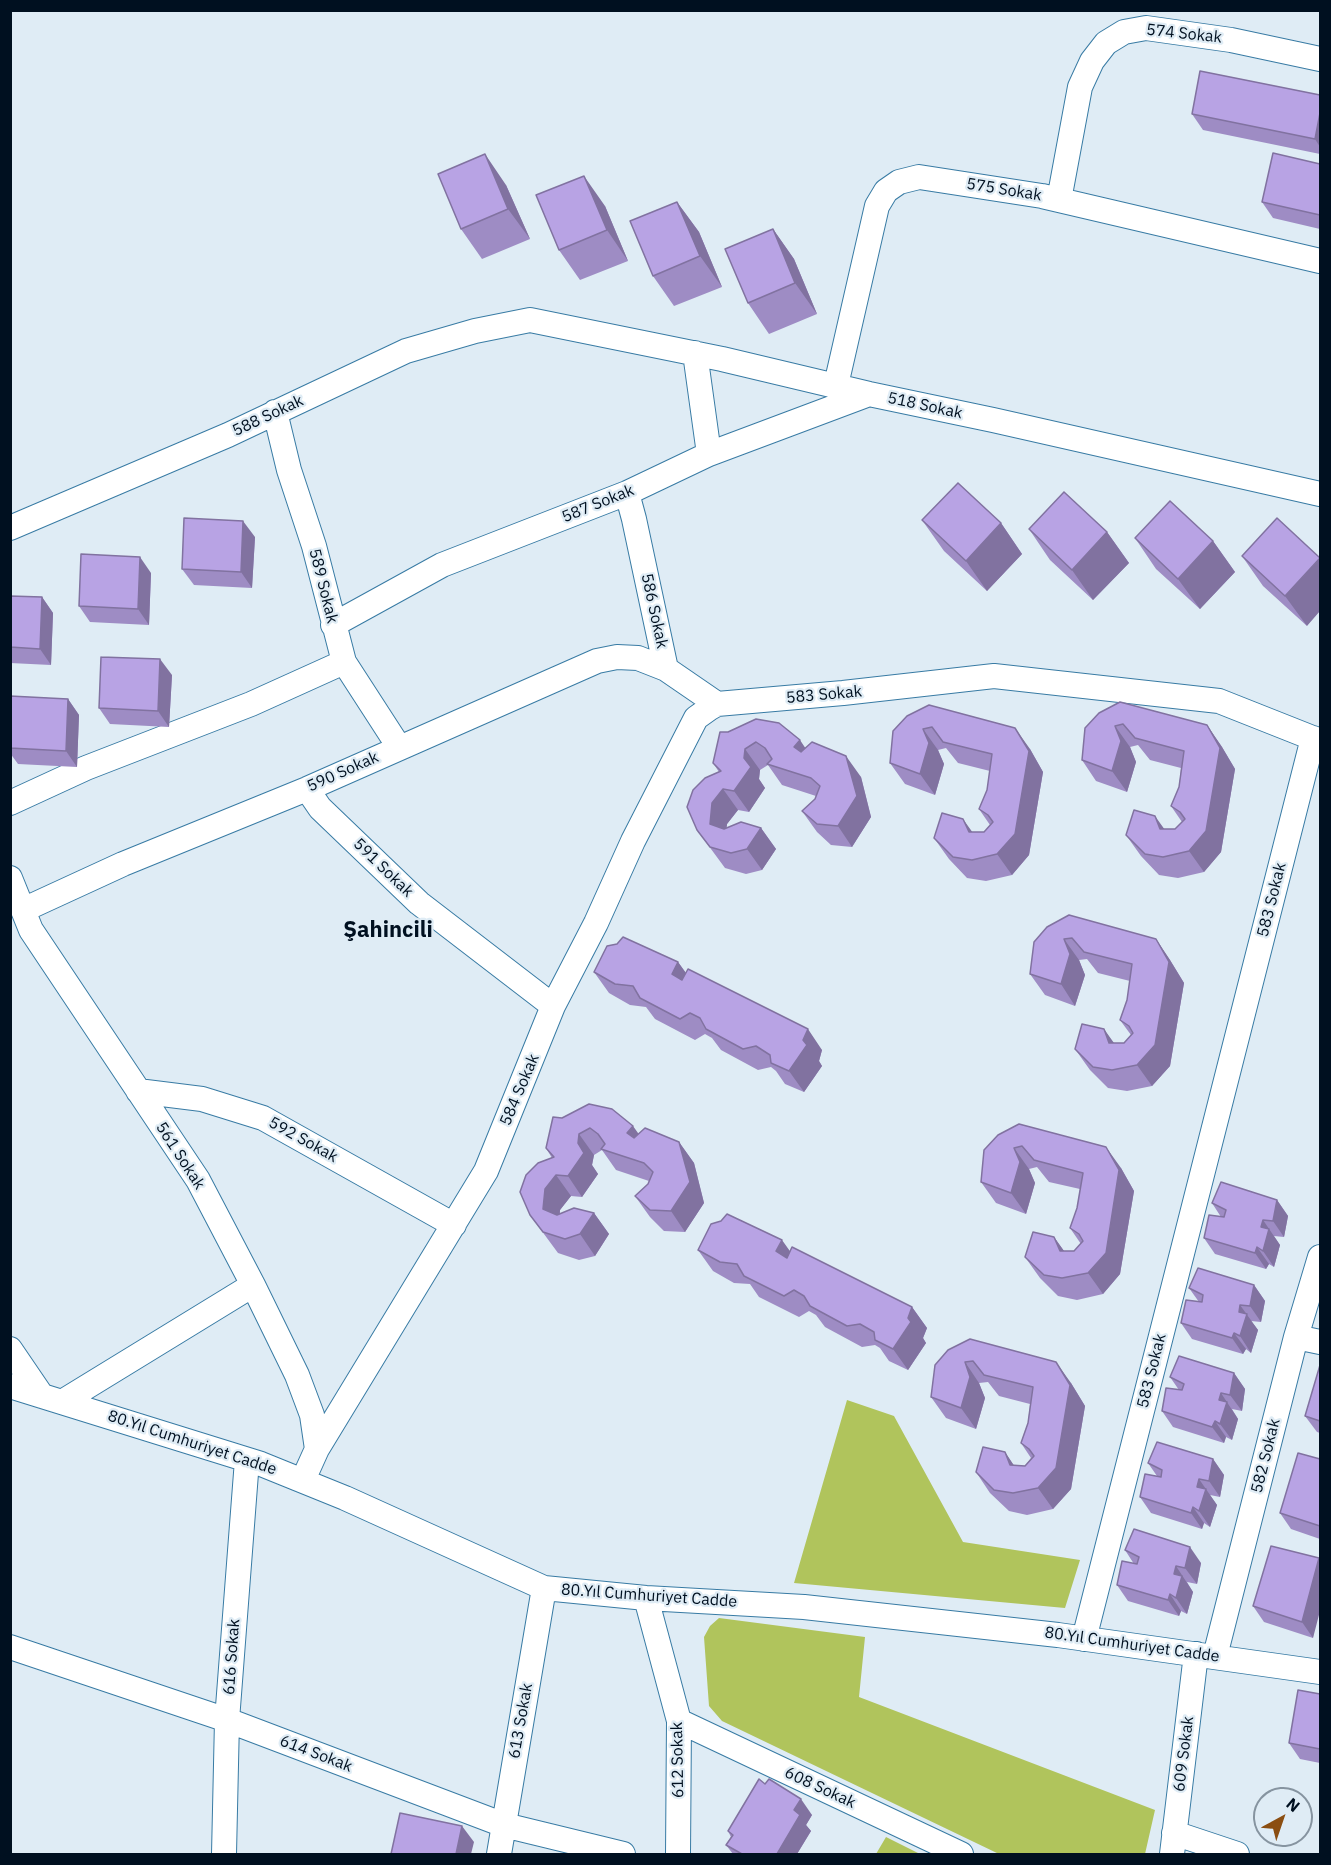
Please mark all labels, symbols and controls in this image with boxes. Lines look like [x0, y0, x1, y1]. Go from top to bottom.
street label: 574 Sokak [1145, 20, 1223, 48]
street label: 575 Sokak [965, 175, 1043, 205]
street label: 518 Sokak [886, 389, 964, 423]
street label: 588 Sokak [229, 391, 307, 441]
street label: 587 Sokak [559, 481, 637, 527]
street label: 589 Sokak [304, 547, 342, 625]
street label: 586 Sokak [637, 572, 671, 650]
street label: 583 Sokak [785, 682, 863, 708]
street label: 590 Sokak [304, 748, 382, 796]
street label: 591 Sokak [349, 835, 417, 901]
street label: 583 Sokak [1253, 861, 1291, 939]
district label: Şahincili [343, 918, 433, 944]
street label: 584 Sokak [496, 1051, 544, 1129]
street label: 592 Sokak [265, 1113, 341, 1167]
street label: 561 Sokak [151, 1119, 209, 1193]
street label: 583 Sokak [1133, 1332, 1171, 1410]
street label: 80.Yıl Cumhuriyet Cadde [105, 1407, 279, 1479]
street label: 582 Sokak [1247, 1417, 1285, 1495]
street label: 80.Yıl Cumhuriyet Cadde [560, 1580, 738, 1612]
street label: 616 Sokak [220, 1618, 244, 1696]
street label: 80.Yıl Cumhuriyet Cadde [1043, 1623, 1221, 1667]
street label: 613 Sokak [505, 1682, 537, 1760]
street label: 609 Sokak [1170, 1715, 1198, 1793]
street label: 612 Sokak [668, 1722, 688, 1798]
street label: 614 Sokak [277, 1731, 355, 1777]
street label: 608 Sokak [781, 1763, 859, 1813]
north arrow [1253, 1787, 1313, 1847]
text: N [1282, 1793, 1304, 1816]

